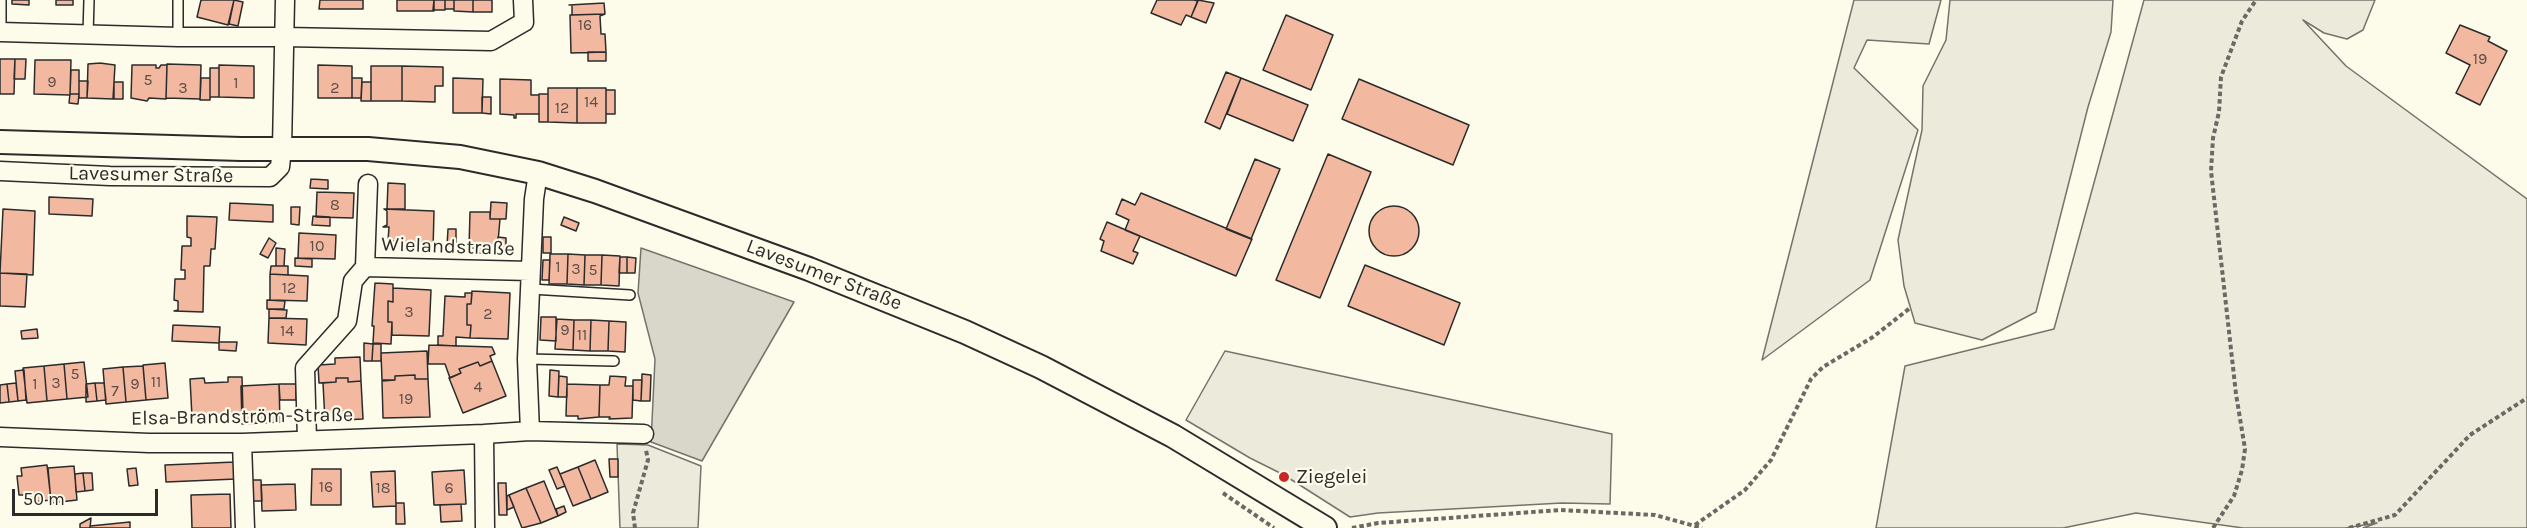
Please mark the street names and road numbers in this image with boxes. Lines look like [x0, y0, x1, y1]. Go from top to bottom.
street label: Lavesumer Straße [68, 162, 234, 188]
street label: Wielandstraße [381, 233, 515, 261]
street label: Lavesumer Straße [743, 234, 905, 316]
street label: Elsa-Brandström-Straße [131, 403, 353, 431]

